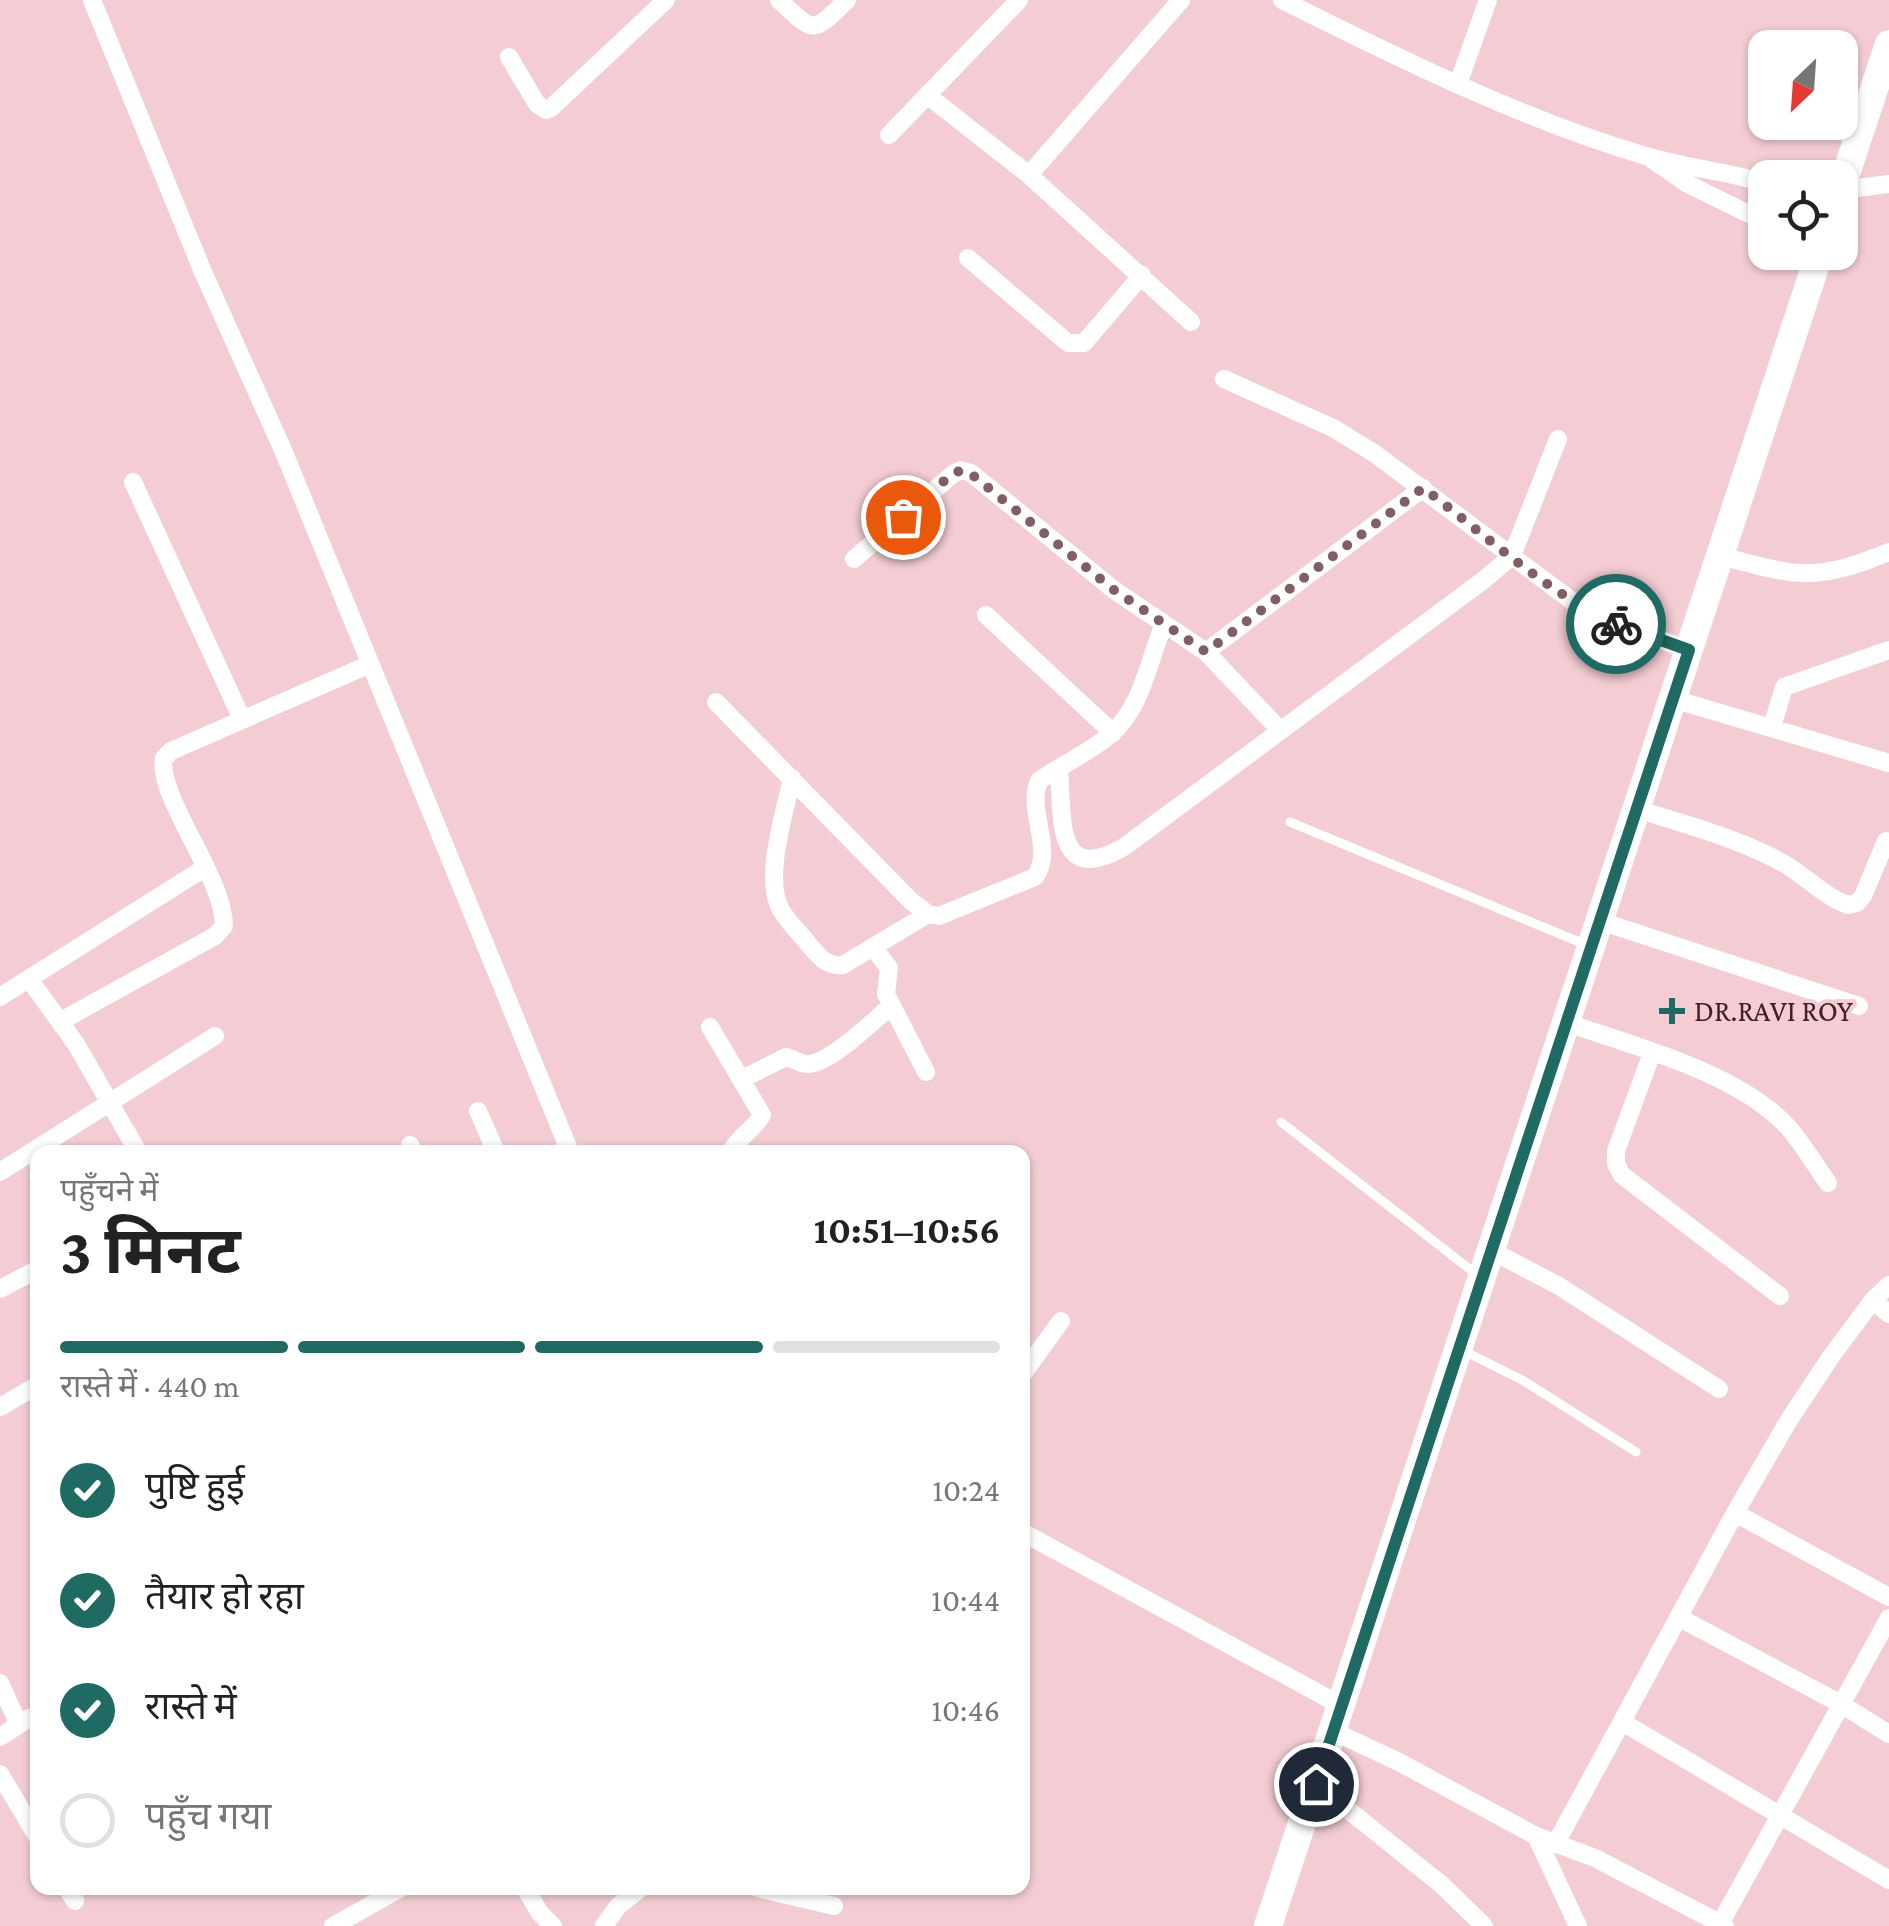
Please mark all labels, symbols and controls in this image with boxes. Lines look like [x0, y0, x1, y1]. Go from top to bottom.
north arrow [1748, 30, 1858, 140]
map controls [1748, 30, 1858, 270]
button: locate [1748, 160, 1858, 270]
pin [861, 475, 946, 560]
icon: bag [876, 490, 931, 545]
courier [1566, 574, 1666, 674]
icon: bike [1589, 597, 1644, 652]
place label: DR.RAVI ROY [1694, 994, 1853, 1027]
marker: DR.RAVI ROY [1659, 998, 1685, 1024]
text: पहुँचने में [60, 1172, 158, 1208]
text: 10:51–10:56 [814, 1209, 1000, 1251]
text: 3 मिनट [60, 1215, 241, 1287]
text: रास्ते में · 440 m [60, 1368, 239, 1404]
icon: check [60, 1463, 115, 1518]
text: पुष्टि हुई [145, 1465, 245, 1507]
text: 10:24 [932, 1472, 1000, 1508]
icon: check [60, 1573, 115, 1628]
text: तैयार हो रहा [145, 1575, 304, 1617]
text: 10:44 [931, 1582, 1000, 1618]
icon: check [60, 1683, 115, 1738]
text: रास्ते में [145, 1685, 237, 1727]
text: 10:46 [931, 1692, 1000, 1728]
pin [1274, 1742, 1359, 1827]
icon: home [1289, 1757, 1344, 1812]
text: पहुँच गया [145, 1795, 271, 1837]

